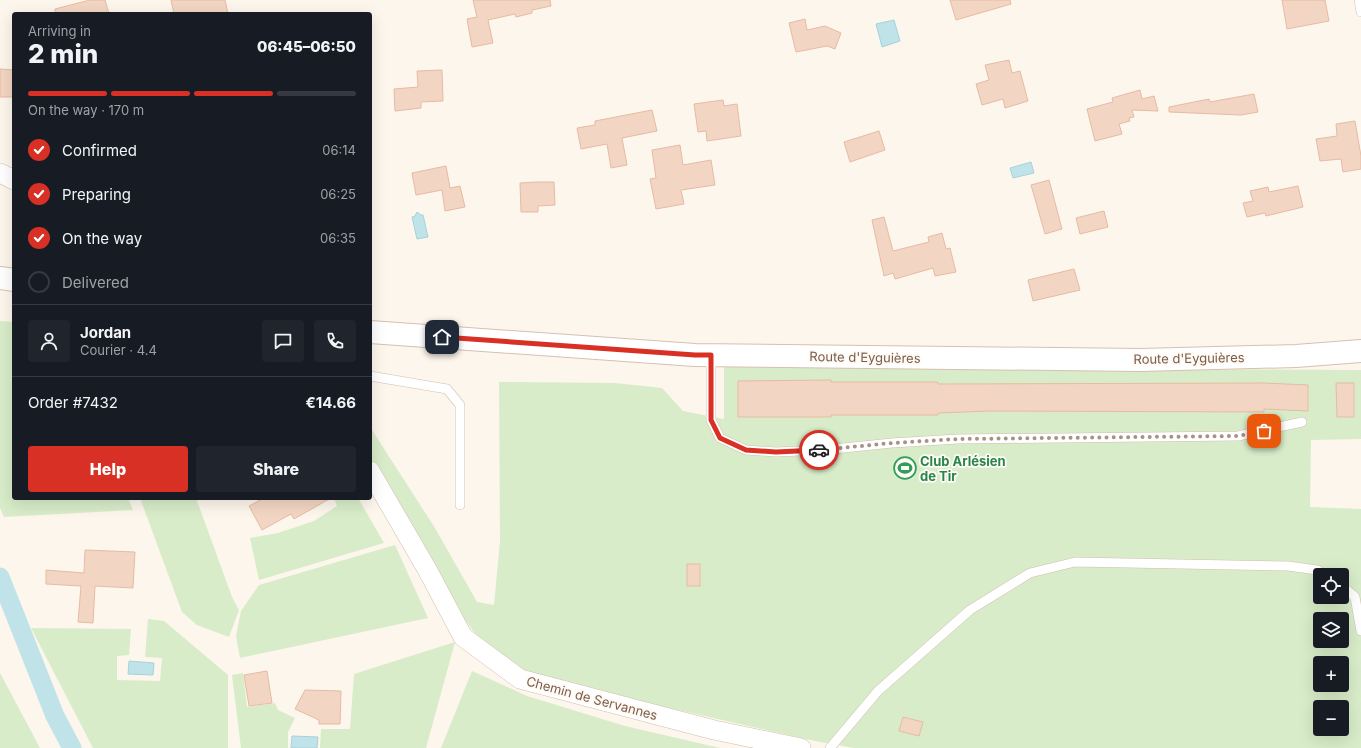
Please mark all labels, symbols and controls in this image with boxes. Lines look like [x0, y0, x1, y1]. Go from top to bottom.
text: Arriving in [28, 23, 91, 39]
text: 06:45–06:50 [257, 37, 356, 56]
text: 2 min [28, 38, 98, 69]
text: On the way · 170 m [28, 102, 144, 118]
icon: check [28, 139, 50, 161]
text: Confirmed [62, 141, 137, 160]
text: 06:14 [322, 142, 356, 158]
icon: check [28, 183, 50, 205]
text: Preparing [62, 185, 131, 204]
text: 06:25 [320, 186, 356, 202]
icon: check [28, 227, 50, 249]
text: On the way [62, 229, 142, 248]
text: 06:35 [320, 230, 356, 246]
text: Delivered [62, 273, 129, 292]
button: person [28, 320, 70, 362]
button: chat [262, 320, 304, 362]
button: phone [314, 320, 356, 362]
pin [425, 320, 459, 354]
text: Jordan [80, 323, 131, 342]
icon: home [431, 326, 453, 348]
text: Courier · 4.4 [80, 342, 157, 358]
street label: Route d'Eyguières [809, 348, 921, 366]
street label: Route d'Eyguières [1133, 349, 1245, 367]
text: Order #7432 [28, 393, 118, 412]
text: €14.66 [306, 393, 356, 412]
pin [1247, 414, 1281, 448]
icon: bag [1253, 420, 1275, 442]
courier [799, 430, 839, 470]
icon: car [808, 439, 830, 461]
button: Help [28, 446, 188, 492]
button: Share [196, 446, 356, 492]
place label: Club Arlésien de Tir [920, 453, 1006, 484]
sports icon: Club Arlésien de Tir [892, 455, 918, 481]
map controls [1313, 568, 1349, 736]
button: locate [1313, 568, 1349, 604]
button: layers [1313, 612, 1349, 648]
button: + [1313, 656, 1349, 692]
street label: Chemin de Servannes [525, 673, 659, 723]
button: − [1313, 700, 1349, 736]

